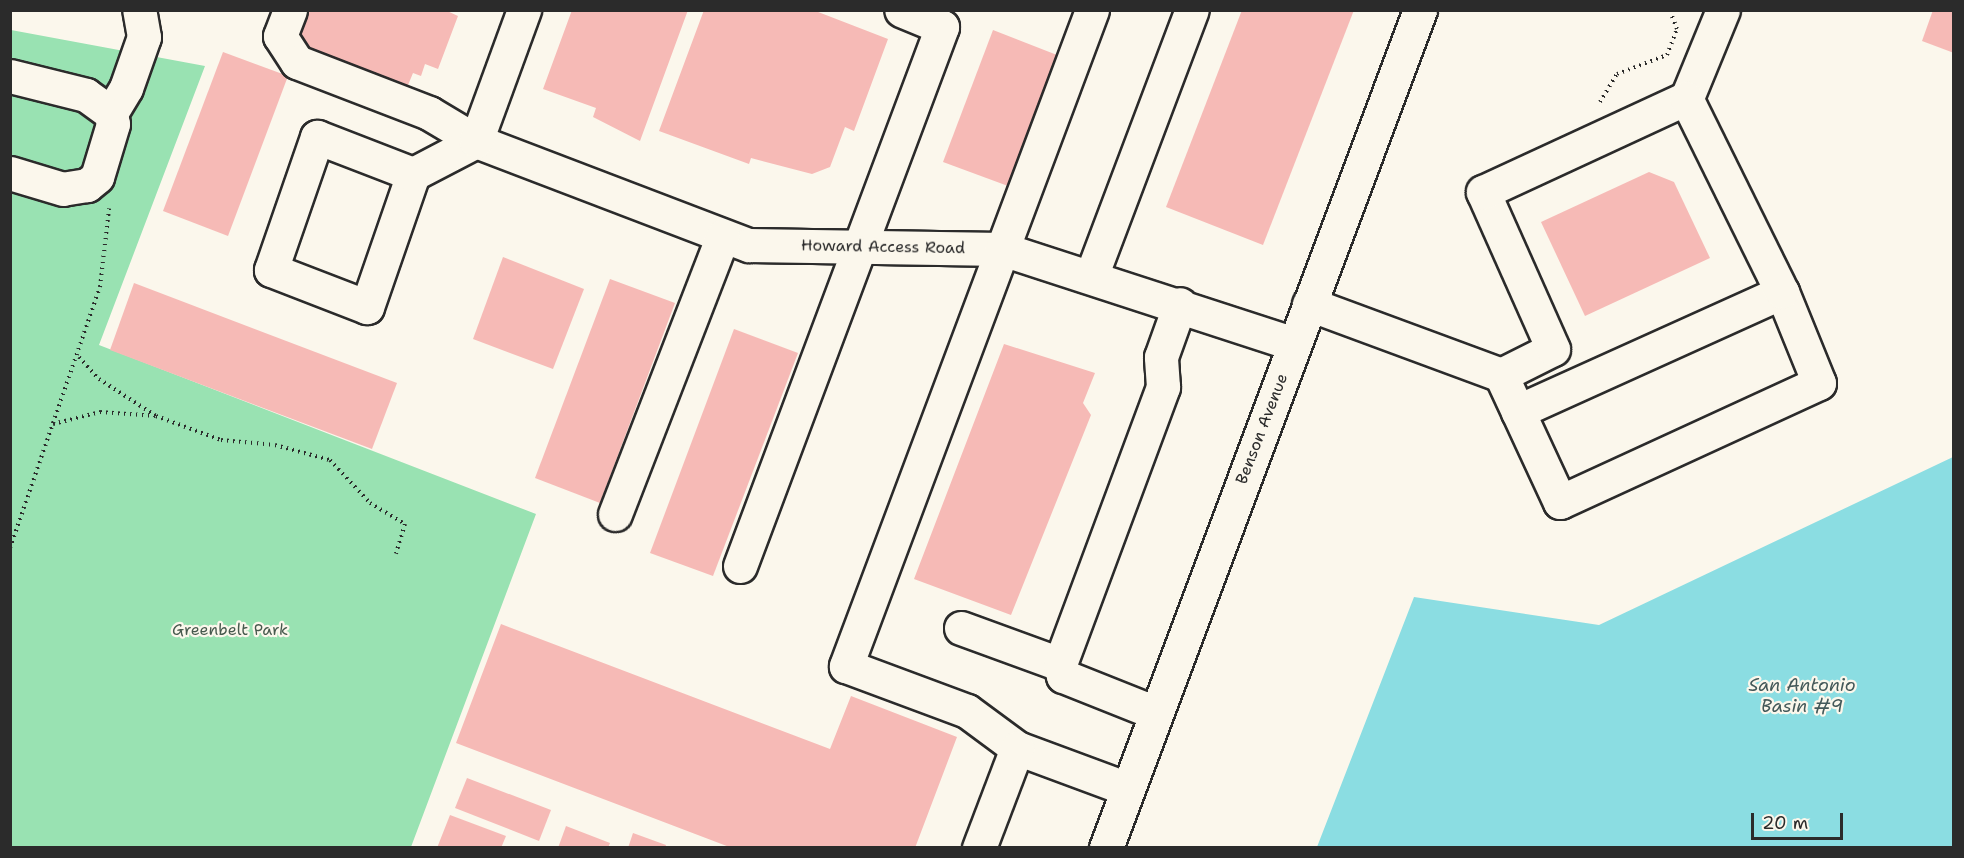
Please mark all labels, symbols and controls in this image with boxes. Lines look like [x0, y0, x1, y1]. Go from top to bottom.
street label: Howard Access Road [801, 236, 965, 258]
street label: Benson Avenue [1232, 371, 1292, 487]
park label: Greenbelt Park [172, 620, 288, 640]
water label: San Antonio Basin #9 [1748, 675, 1856, 718]
scale bar [1754, 801, 1846, 839]
text: 20 m [1762, 811, 1808, 835]

